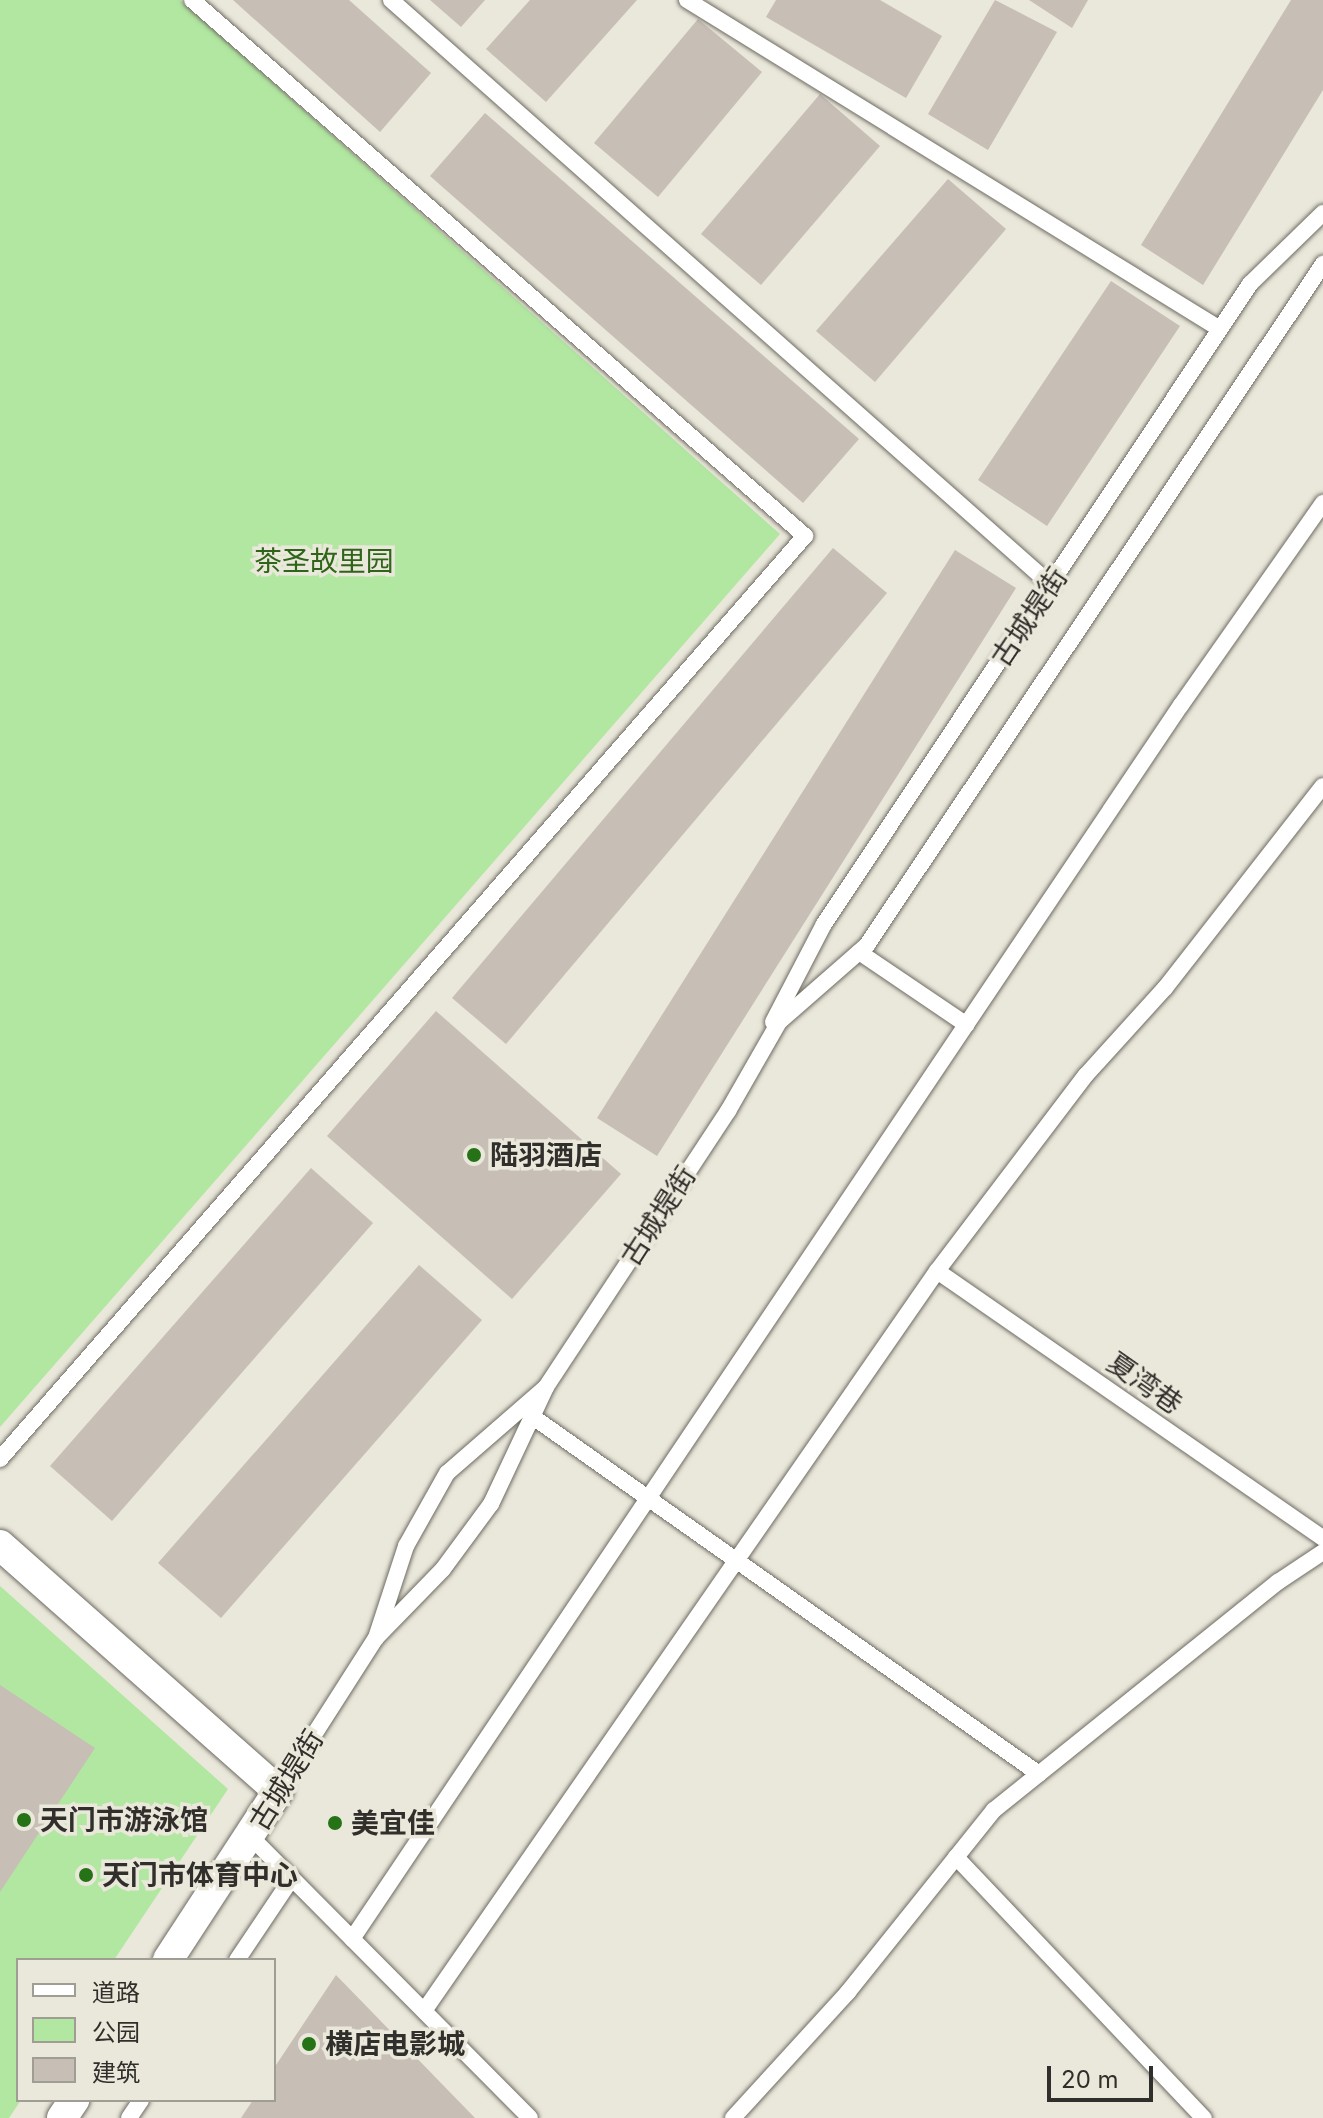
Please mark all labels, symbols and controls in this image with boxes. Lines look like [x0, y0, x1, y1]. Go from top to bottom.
park label: 茶圣故里园 [254, 544, 394, 578]
street label: 古城堤街 [984, 561, 1074, 673]
place label: 陆羽酒店 [490, 1138, 602, 1172]
marker: 陆羽酒店 [465, 1146, 483, 1164]
street label: 古城堤街 [613, 1160, 703, 1272]
street label: 夏湾巷 [1101, 1345, 1189, 1421]
street label: 古城堤街 [242, 1724, 330, 1836]
place label: 天门市游泳馆 [40, 1803, 208, 1837]
place label: 美宜佳 [351, 1806, 435, 1840]
marker: 天门市游泳馆 [15, 1811, 33, 1829]
marker: 美宜佳 [326, 1814, 344, 1832]
place label: 天门市体育中心 [102, 1858, 298, 1892]
marker: 天门市体育中心 [77, 1866, 95, 1884]
legend [16, 1958, 276, 2102]
text: 道路 [92, 1978, 140, 2007]
text: 公园 [92, 2018, 140, 2047]
place label: 横店电影城 [325, 2027, 465, 2061]
marker: 横店电影城 [300, 2035, 318, 2053]
scale bar [1051, 2050, 1157, 2100]
text: 建筑 [92, 2058, 140, 2087]
text: 20 m [1061, 2065, 1119, 2094]

